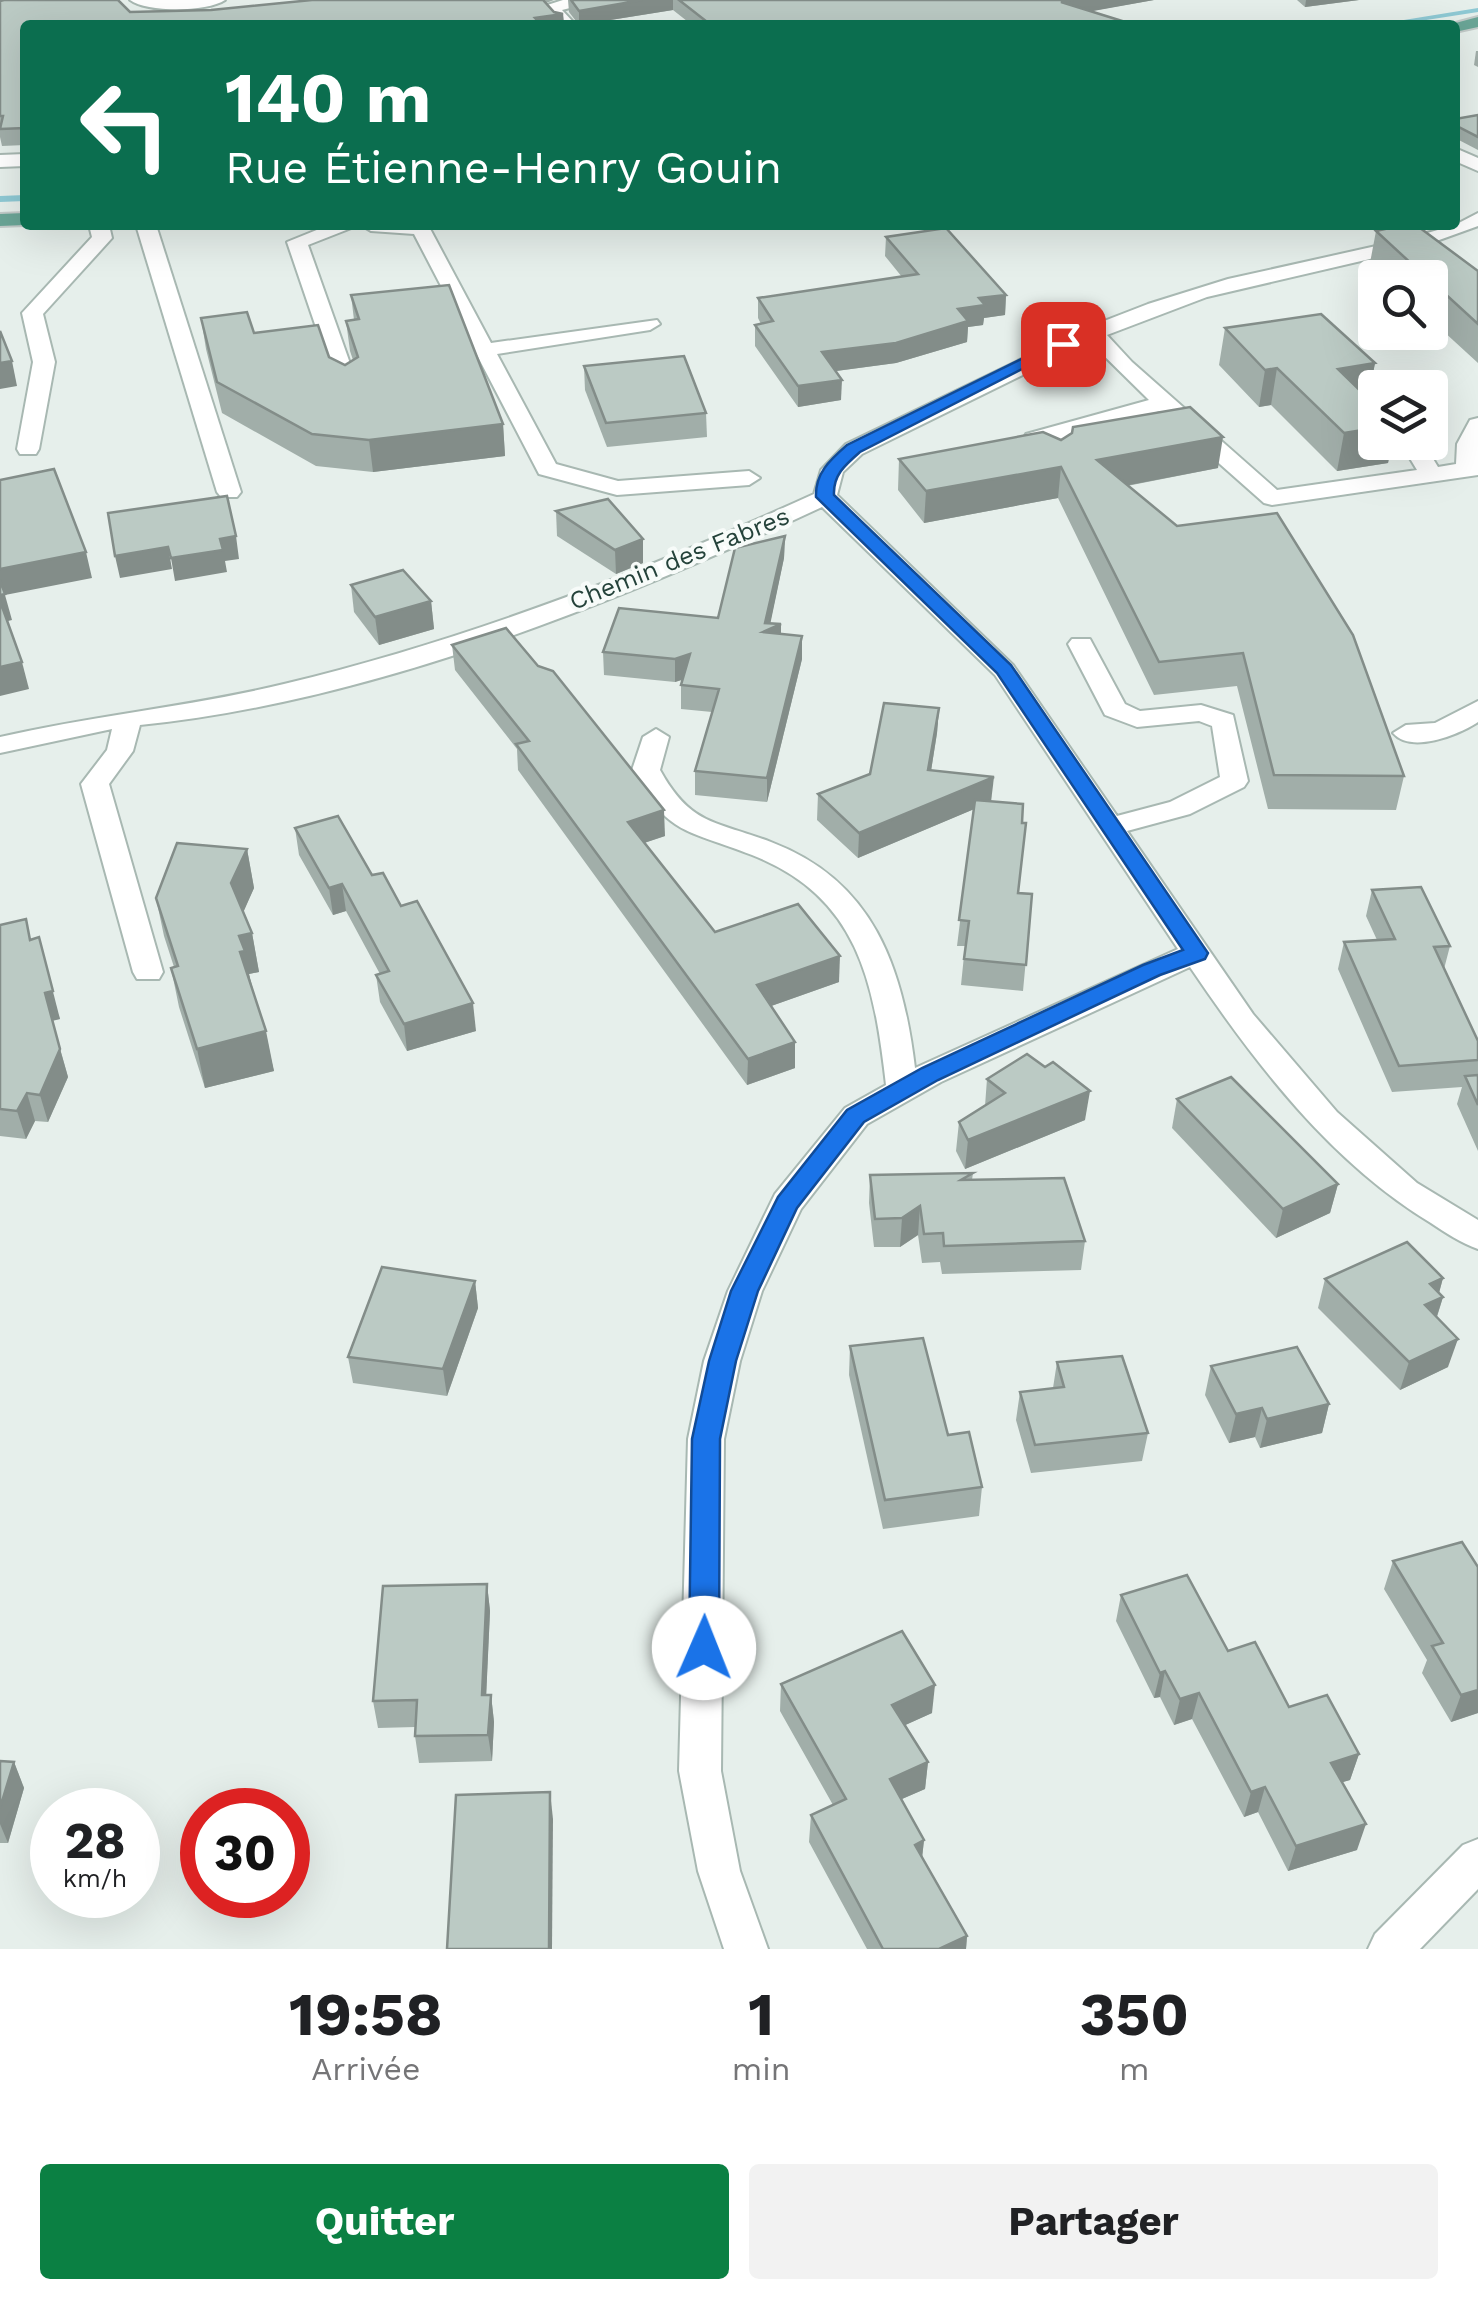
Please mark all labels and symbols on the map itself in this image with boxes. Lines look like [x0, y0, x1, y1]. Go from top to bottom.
pin [1021, 302, 1106, 387]
street label: Chemin des Fabres [565, 501, 793, 616]
position arrow [652, 1596, 756, 1700]
speed limit sign: 30 [180, 1788, 310, 1918]

